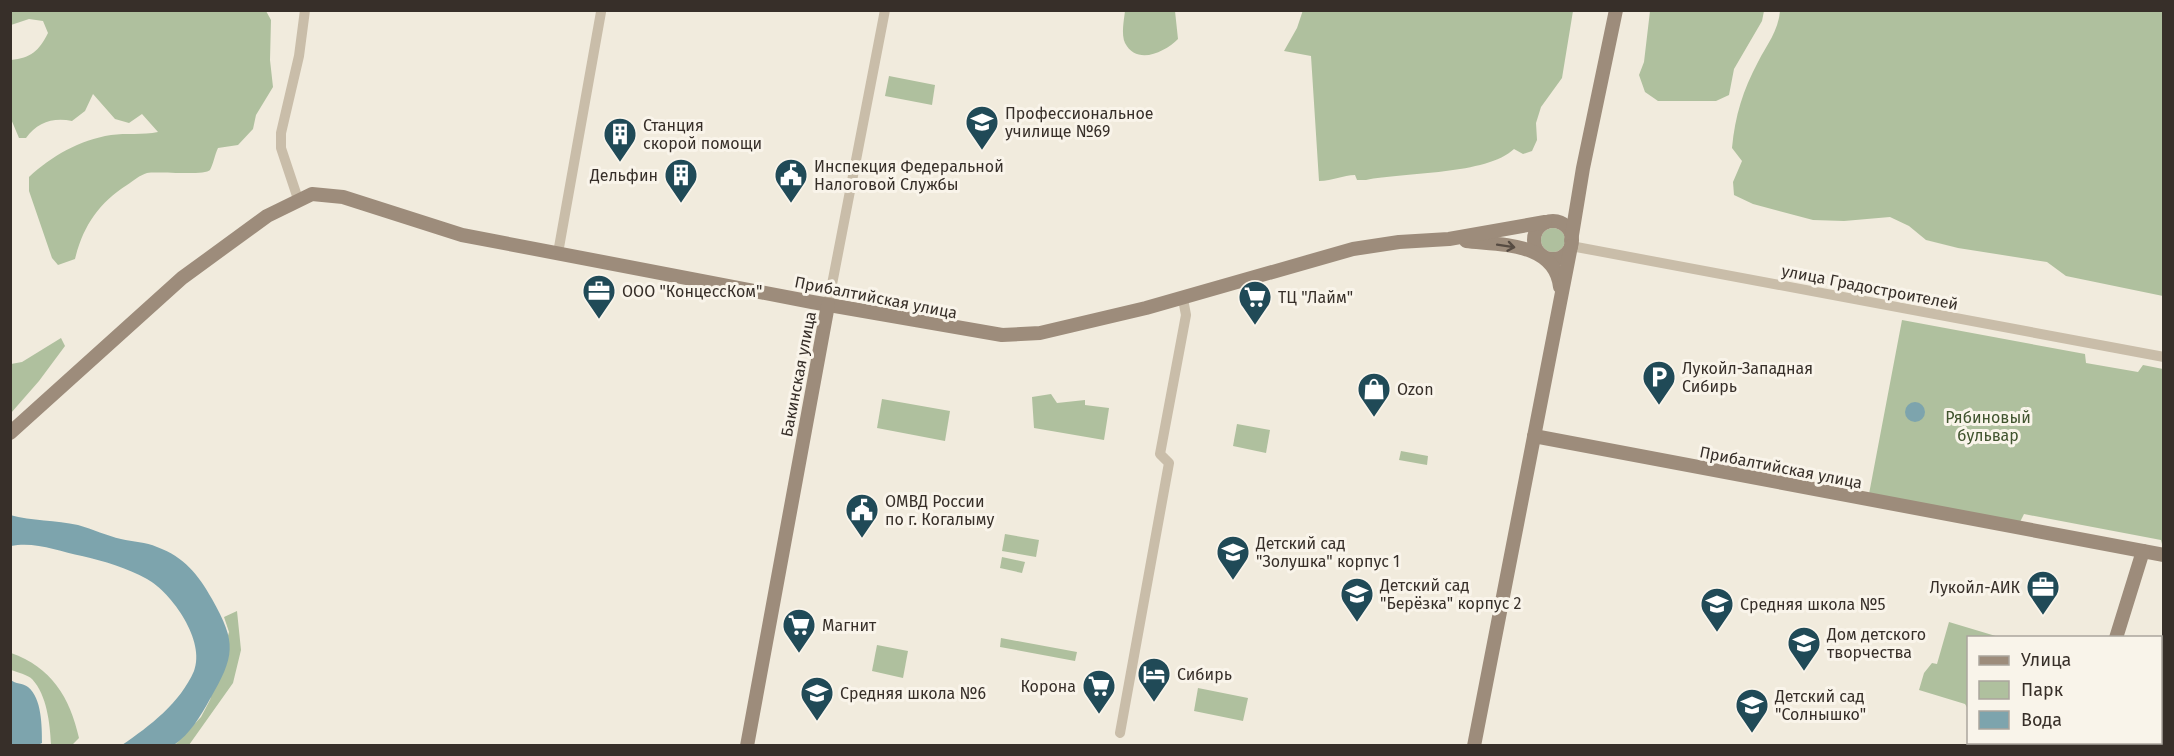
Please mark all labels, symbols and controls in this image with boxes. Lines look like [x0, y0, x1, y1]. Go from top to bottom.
school or university icon: Профессиональное училище №69 [964, 104, 1000, 151]
place label: Профессиональное училище №69 [1005, 104, 1154, 141]
building icon: Станция скорой помощи [602, 116, 638, 163]
place label: Станция скорой помощи [643, 116, 762, 153]
building icon: Дельфин [663, 157, 699, 204]
public building icon: Инспекция Федеральной Налоговой Службы [773, 157, 809, 204]
place label: Инспекция Федеральной Налоговой Службы [814, 157, 1004, 194]
place label: Дельфин [589, 166, 658, 185]
one-way arrow [1496, 241, 1515, 252]
street label: улица Градостроителей [1780, 261, 1960, 314]
street label: Прибалтийская улица [793, 272, 959, 323]
office icon: ООО "КонцессКом" [581, 273, 617, 320]
supermarket icon: ТЦ "Лайм" [1237, 279, 1273, 326]
place label: ООО "КонцессКом" [622, 282, 762, 301]
place label: ТЦ "Лайм" [1278, 288, 1353, 307]
street label: Бакинская улица [777, 310, 820, 438]
parking icon: Лукойл-Западная Сибирь [1641, 359, 1677, 406]
place label: Лукойл-Западная Сибирь [1682, 359, 1813, 396]
shop icon: Ozon [1356, 371, 1392, 418]
place label: Ozon [1397, 380, 1434, 399]
park label: Рябиновый бульвар [1945, 408, 2031, 445]
street label: Прибалтийская улица [1698, 442, 1864, 493]
public building icon: ОМВД России по г. Когалыму [844, 492, 880, 539]
place label: ОМВД России по г. Когалыму [885, 492, 994, 529]
school or university icon: Детский сад "Золушка" корпус 1 [1215, 534, 1251, 581]
place label: Детский сад "Золушка" корпус 1 [1255, 534, 1400, 571]
office icon: Лукойл-АИК [2025, 569, 2061, 616]
school or university icon: Детский сад "Берёзка" корпус 2 [1339, 576, 1375, 623]
place label: Детский сад "Берёзка" корпус 2 [1379, 576, 1522, 613]
place label: Лукойл-АИК [1929, 578, 2021, 597]
school or university icon: Средняя школа №5 [1699, 586, 1735, 633]
place label: Средняя школа №5 [1740, 595, 1886, 614]
supermarket icon: Магнит [781, 607, 817, 654]
place label: Магнит [822, 616, 877, 635]
school or university icon: Дом детского творчества [1786, 625, 1822, 672]
place label: Дом детского творчества [1826, 625, 1926, 662]
legend [1967, 636, 2162, 744]
text: Улица [2021, 649, 2071, 671]
hotel icon: Сибирь [1136, 656, 1172, 703]
place label: Сибирь [1177, 665, 1232, 684]
supermarket icon: Корона [1081, 668, 1117, 715]
school or university icon: Средняя школа №6 [799, 675, 835, 722]
place label: Корона [1020, 677, 1076, 696]
text: Парк [2021, 679, 2064, 701]
place label: Средняя школа №6 [840, 684, 986, 703]
school or university icon: Детский сад "Солнышко" [1734, 687, 1770, 734]
place label: Детский сад "Солнышко" [1774, 687, 1866, 724]
text: Вода [2021, 709, 2062, 731]

